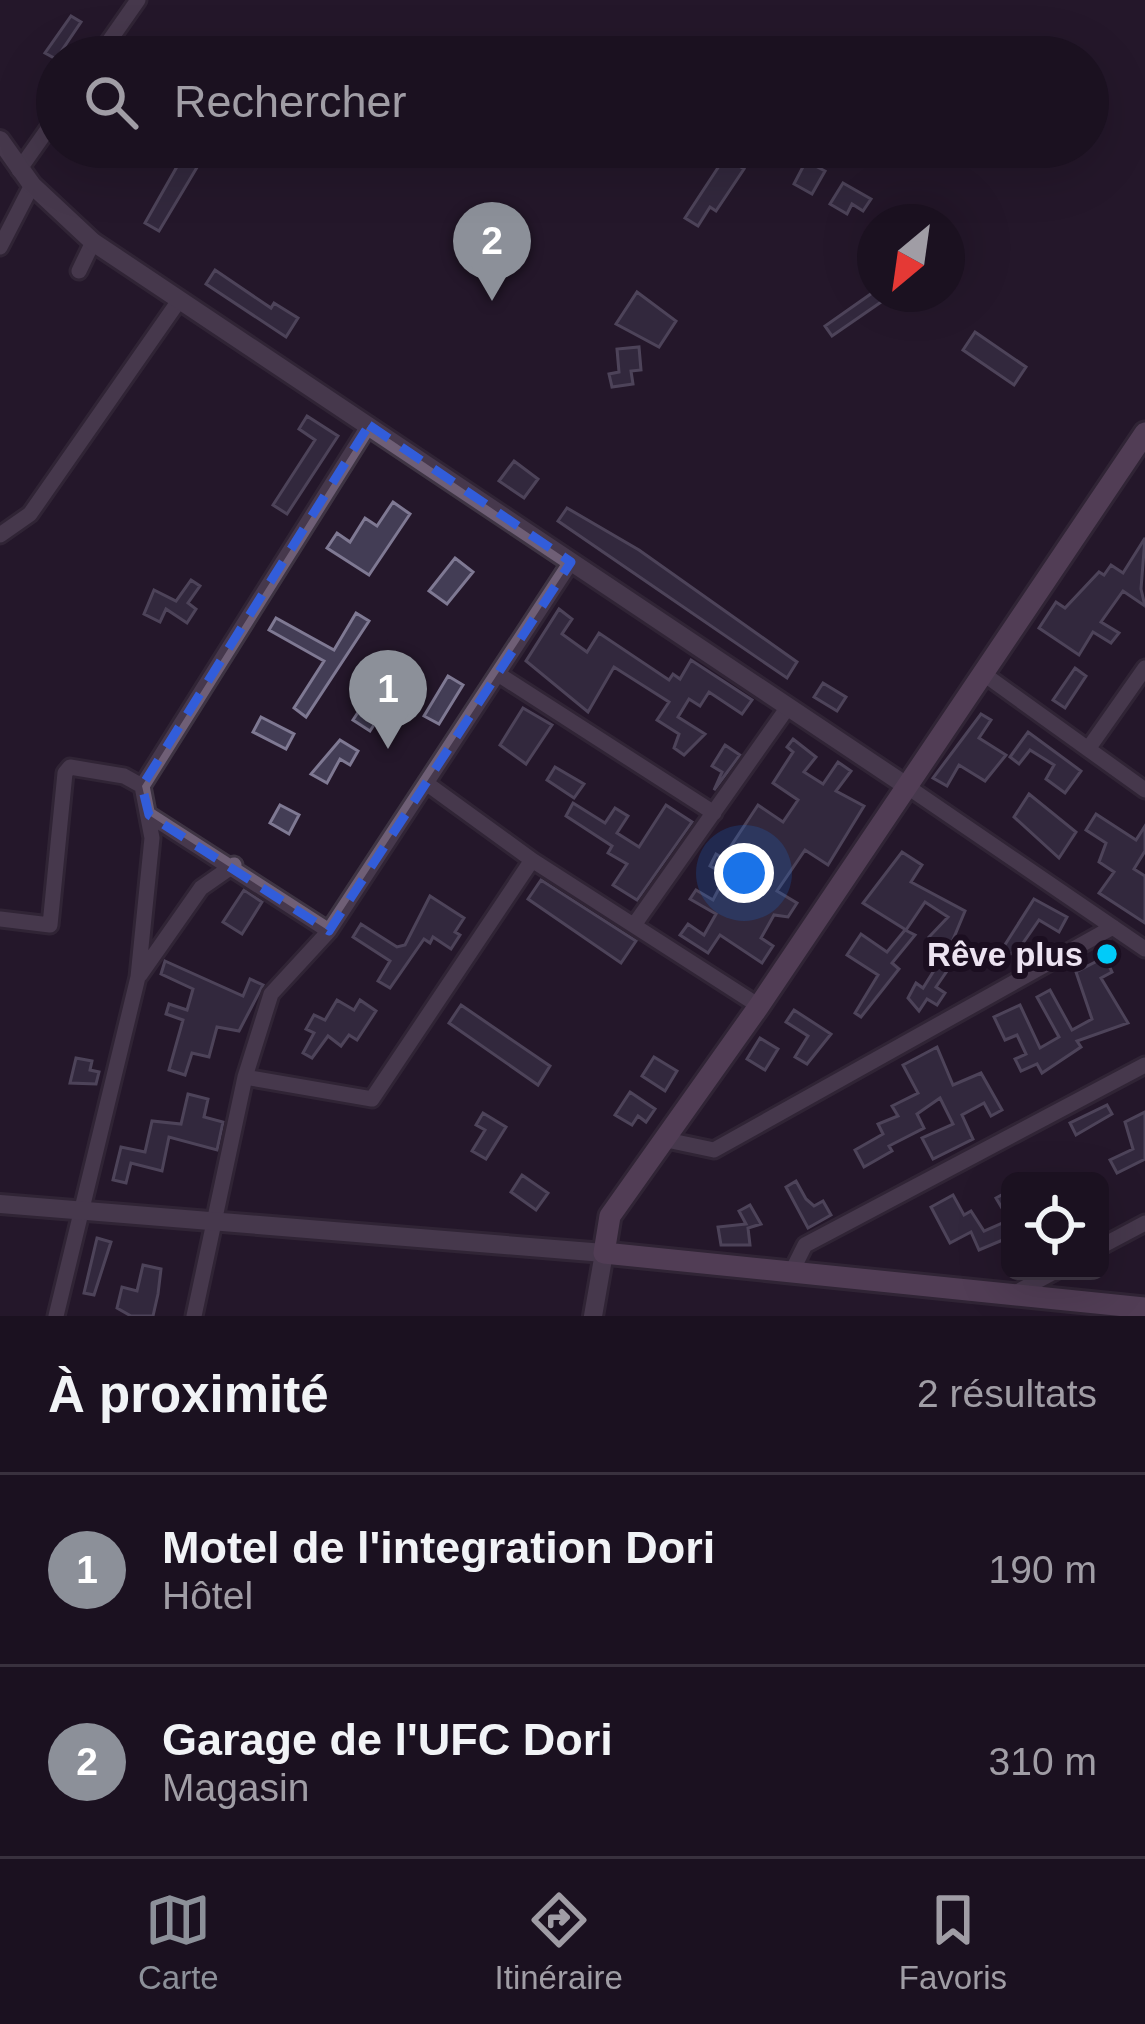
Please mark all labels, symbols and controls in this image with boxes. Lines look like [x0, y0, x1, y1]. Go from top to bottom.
search box [36, 36, 1109, 168]
icon: search [78, 69, 144, 135]
text: Rechercher [174, 76, 407, 127]
pin: 2 [453, 202, 531, 301]
north arrow [857, 204, 965, 312]
pin: 1 [349, 650, 427, 749]
your location [714, 843, 774, 903]
place label: Rêve plus [927, 936, 1083, 973]
marker: Rêve plus [1094, 941, 1120, 967]
map controls [1001, 1172, 1109, 1280]
button: locate [1001, 1172, 1109, 1280]
text: À proximité [48, 1366, 329, 1423]
text: 2 résultats [917, 1372, 1097, 1415]
text: Motel de l'integration Dori [162, 1522, 715, 1573]
text: 1 [76, 1548, 98, 1591]
text: 190 m [989, 1548, 1097, 1591]
text: Hôtel [162, 1574, 253, 1617]
text: Garage de l'UFC Dori [162, 1714, 613, 1765]
text: 2 [76, 1740, 98, 1783]
text: 310 m [989, 1740, 1097, 1783]
text: Magasin [162, 1766, 309, 1809]
tab: Carte [138, 1887, 219, 1997]
tab: Itinéraire [495, 1887, 623, 1997]
tab: Favoris [899, 1887, 1007, 1997]

